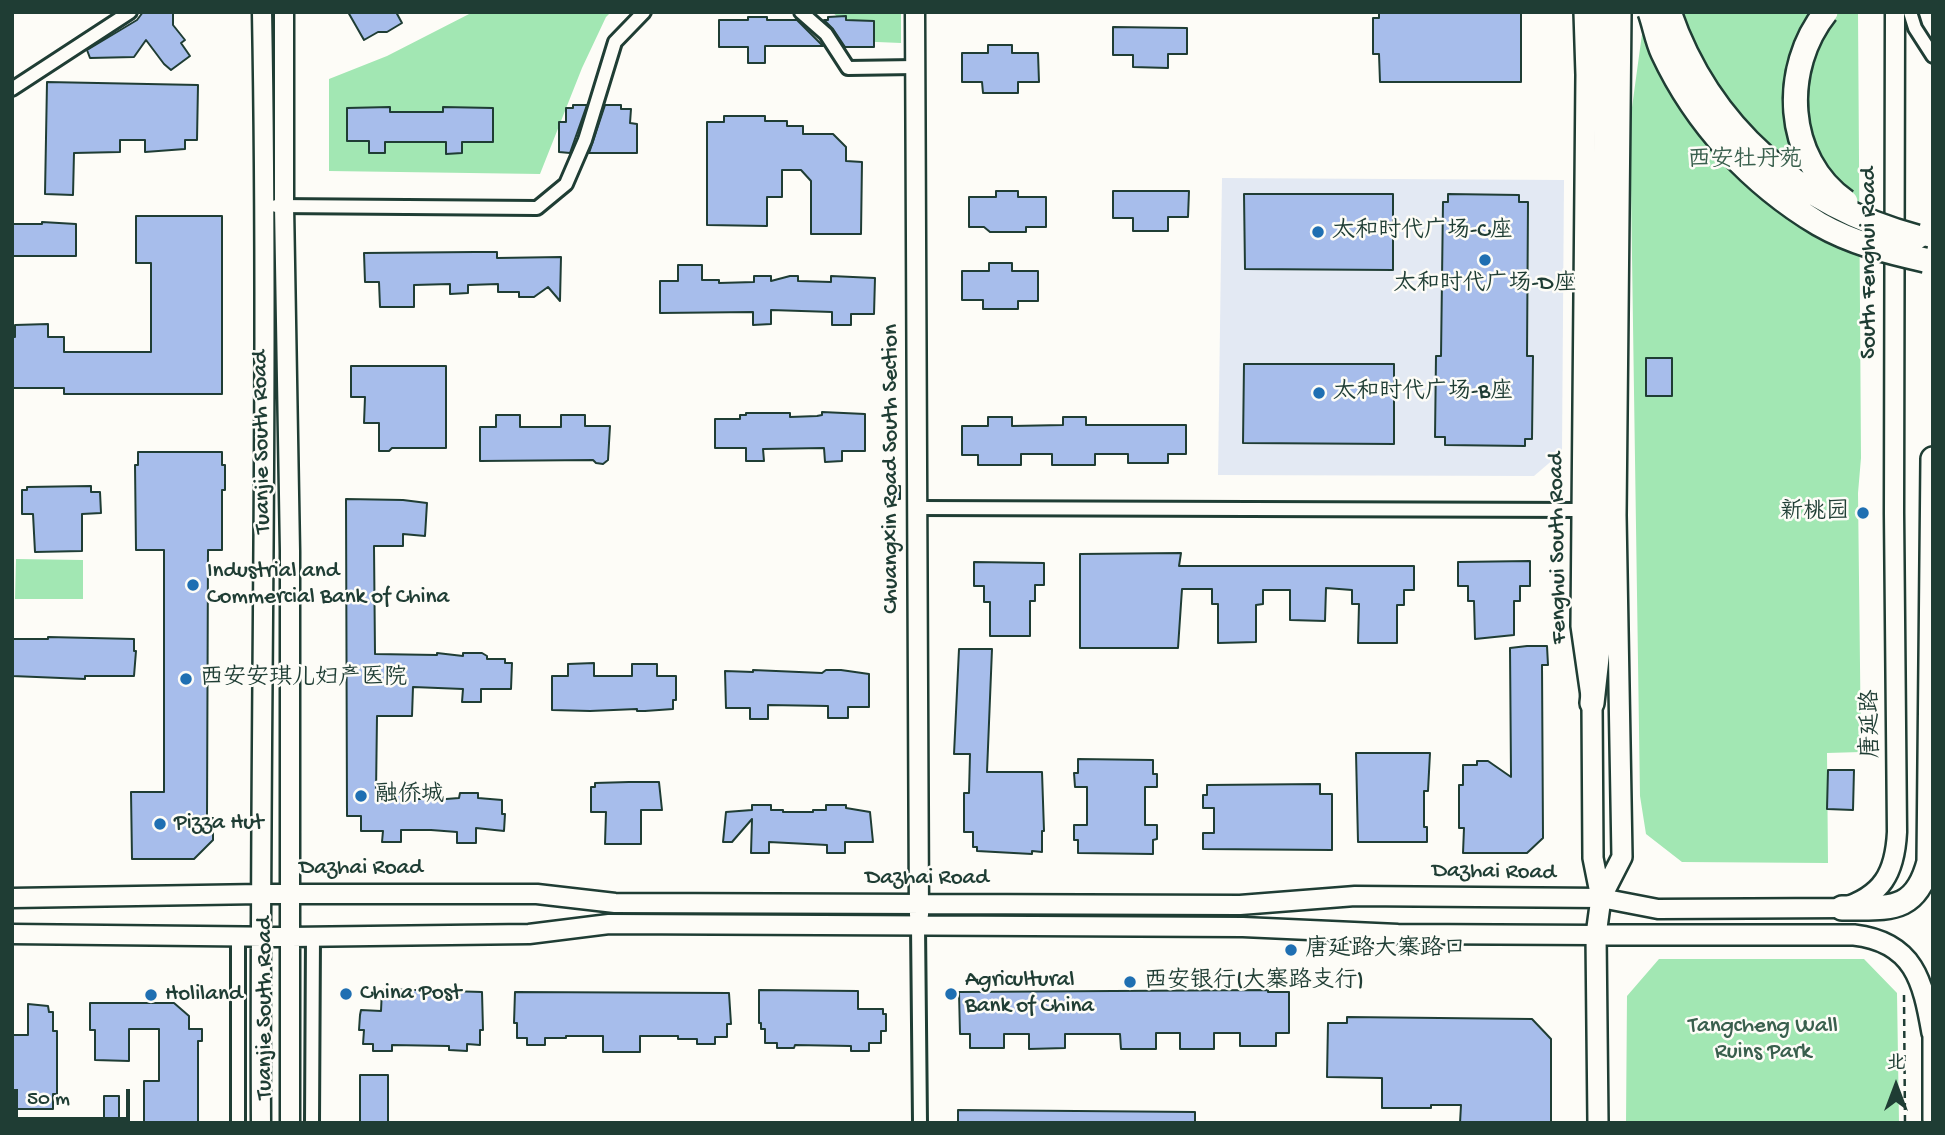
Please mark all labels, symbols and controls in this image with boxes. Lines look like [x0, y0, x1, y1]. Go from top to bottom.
park label: 西安牡丹苑 [1688, 147, 1802, 175]
street label: South Fenghui Road [1856, 167, 1884, 359]
place label: 太和时代广场-C座 [1332, 218, 1513, 246]
marker: 太和时代广场-C座 [1310, 224, 1326, 240]
marker: 太和时代广场-D座 [1477, 252, 1493, 268]
place label: 太和时代广场-D座 [1393, 271, 1577, 299]
street label: Chuangxin Road South Section [878, 324, 906, 614]
street label: Tuanjie South Road [248, 350, 278, 534]
place label: 太和时代广场-B座 [1333, 379, 1513, 407]
marker: 太和时代广场-B座 [1311, 385, 1327, 401]
street label: Fenghui South Road [1544, 452, 1574, 644]
place label: 新桃园 [1780, 499, 1849, 527]
marker: 新桃园 [1855, 505, 1871, 521]
place label: Industrial and Commercial Bank of China [207, 558, 449, 612]
marker: Industrial and Commercial Bank of China [185, 577, 201, 593]
place label: 西安安琪儿妇产医院 [200, 665, 407, 693]
marker: 西安安琪儿妇产医院 [178, 671, 194, 687]
street label: 唐延路 [1858, 690, 1886, 758]
place label: 融侨城 [375, 782, 444, 810]
marker: 融侨城 [353, 788, 369, 804]
place label: Pizza Hut [174, 810, 263, 838]
marker: Pizza Hut [152, 816, 168, 832]
street label: Dazhai Road [299, 855, 423, 883]
street label: Dazhai Road [1432, 858, 1556, 888]
street label: Dazhai Road [865, 865, 989, 893]
street label: Tuanjie South Road [252, 916, 280, 1100]
place label: 唐延路大寨路口 [1305, 936, 1466, 964]
marker: 唐延路大寨路口 [1283, 942, 1299, 958]
place label: Agricultural Bank of China [965, 967, 1094, 1021]
place label: 西安银行(大寨路支行) [1144, 968, 1364, 996]
marker: 西安银行(大寨路支行) [1122, 974, 1138, 990]
place label: China Post [360, 980, 461, 1008]
place label: Holiland [165, 981, 242, 1009]
marker: China Post [338, 986, 354, 1002]
marker: Agricultural Bank of China [943, 986, 959, 1002]
marker: Holiland [143, 987, 159, 1003]
park label: Tangcheng Wall Ruins Park [1688, 1013, 1838, 1067]
north arrow [1861, 1051, 1931, 1121]
text: 北 [1886, 1053, 1906, 1076]
scale bar [18, 1076, 133, 1120]
text: 50 m [27, 1088, 70, 1113]

